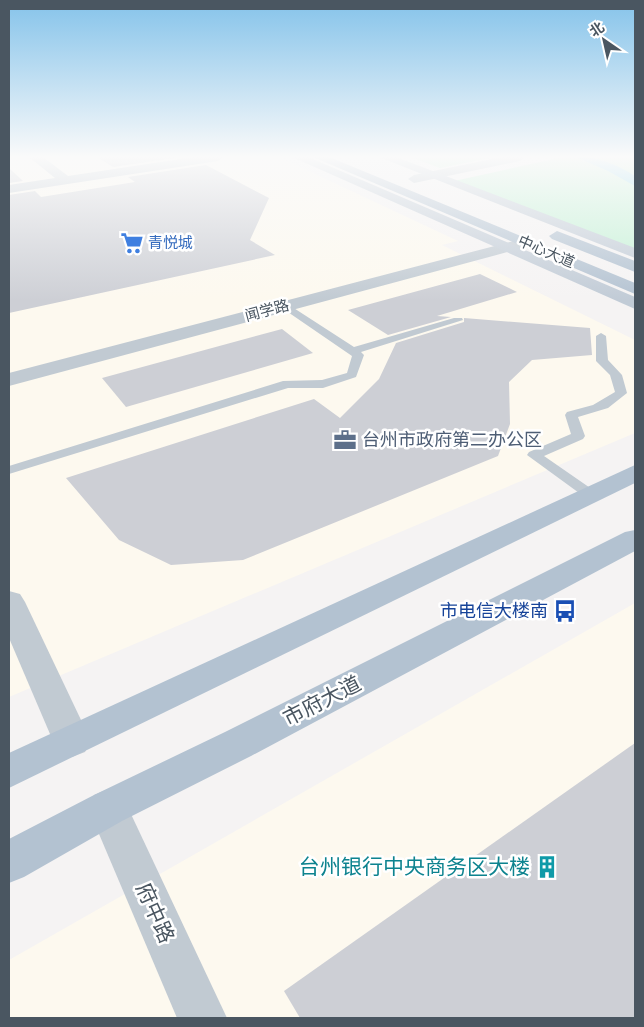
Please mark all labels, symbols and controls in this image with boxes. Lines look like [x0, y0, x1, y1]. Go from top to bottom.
north arrow [579, 15, 629, 65]
text: 北 [586, 18, 609, 42]
supermarket icon: 青悦城 [119, 230, 145, 256]
street label: 中心大道 [514, 231, 578, 273]
place label: 青悦城 [148, 233, 193, 254]
street label: 闻学路 [243, 295, 291, 327]
office icon: 台州市政府第二办公区 [332, 427, 358, 453]
place label: 台州市政府第二办公区 [362, 428, 542, 453]
bus stop icon: 市电信大楼南 [552, 598, 578, 624]
place label: 市电信大楼南 [440, 599, 548, 624]
street label: 市府大道 [278, 669, 366, 733]
place label: 台州银行中央商务区大楼 [299, 852, 530, 882]
building icon: 台州银行中央商务区大楼 [534, 854, 560, 880]
street label: 府中路 [128, 878, 182, 948]

